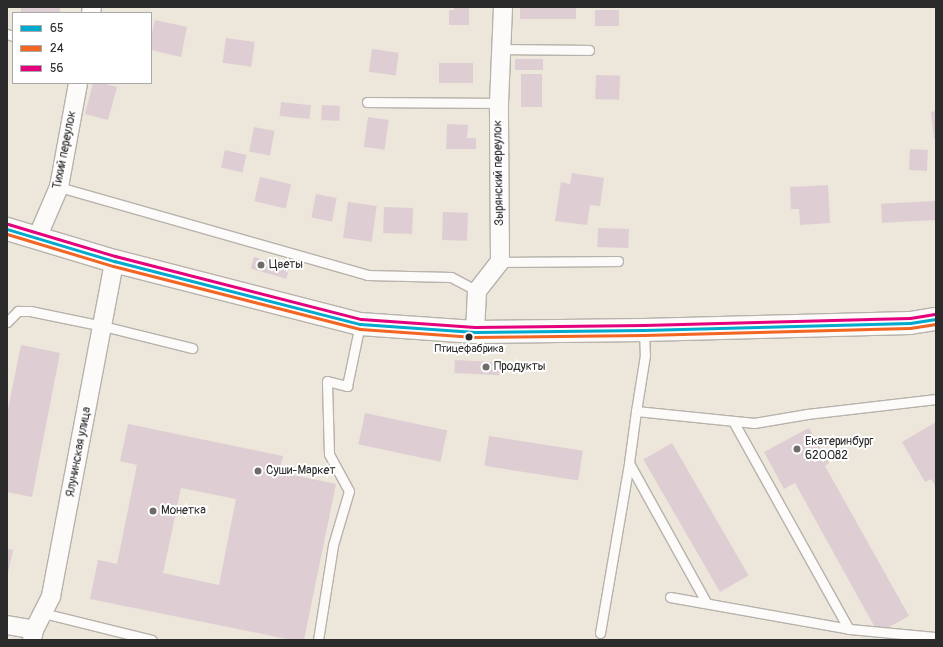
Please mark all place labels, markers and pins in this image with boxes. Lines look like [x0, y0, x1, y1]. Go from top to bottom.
place label: Цветы [269, 258, 303, 272]
marker: Цветы [256, 260, 266, 270]
marker: Птицефабрика [464, 332, 474, 342]
place label: Птицефабрика [434, 342, 504, 356]
place label: Продукты [494, 360, 546, 374]
marker: Продукты [481, 362, 491, 372]
place label: Екатеринбург 620082 [805, 435, 874, 463]
marker: Екатеринбург 620082 [792, 444, 802, 454]
place label: Суши-Маркет [266, 464, 335, 478]
marker: Суши-Маркет [253, 466, 263, 476]
place label: Монетка [161, 504, 206, 518]
marker: Монетка [148, 506, 158, 516]

